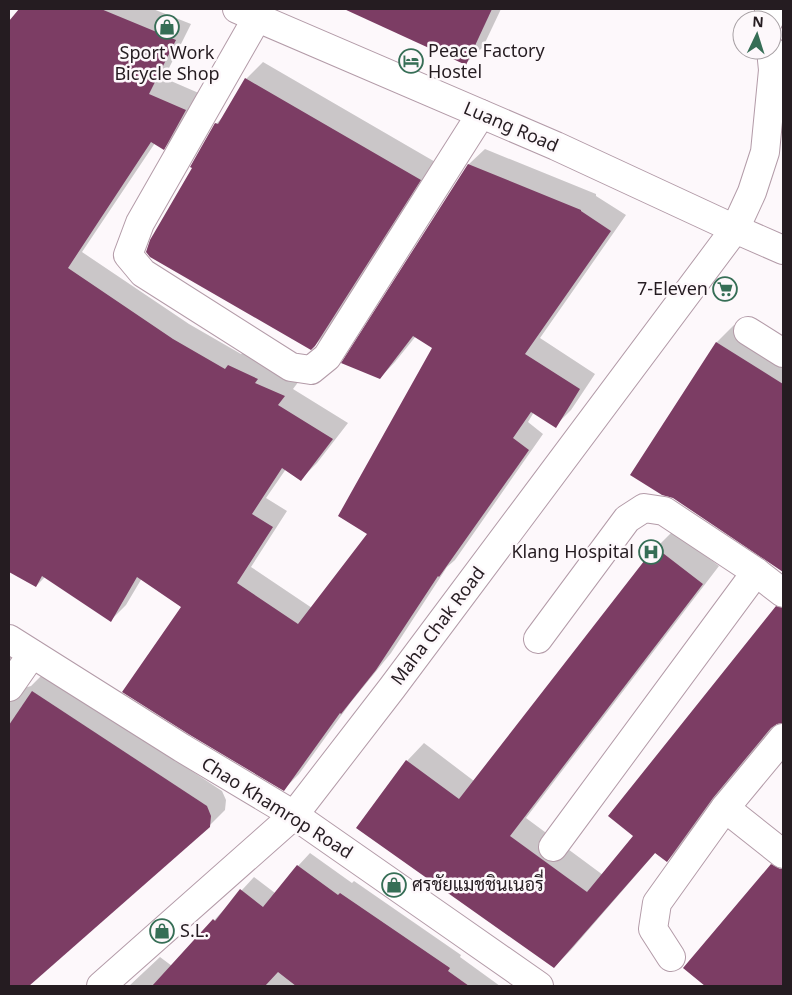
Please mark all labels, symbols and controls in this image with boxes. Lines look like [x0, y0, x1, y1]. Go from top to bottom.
north arrow [732, 10, 782, 60]
text: N [752, 12, 764, 31]
shop icon: Sport Work Bicycle Shop [154, 14, 180, 40]
place label: Peace Factory Hostel [428, 38, 546, 83]
place label: Sport Work Bicycle Shop [114, 40, 220, 85]
hotel icon: Peace Factory Hostel [398, 48, 424, 74]
street label: Luang Road [460, 95, 562, 157]
place label: 7-Eleven [637, 276, 708, 300]
supermarket icon: 7-Eleven [712, 276, 738, 302]
place label: Klang Hospital [511, 539, 634, 563]
hospital icon: Klang Hospital [638, 539, 664, 565]
street label: Maha Chak Road [385, 561, 490, 690]
street label: Chao Khamrop Road [197, 751, 358, 864]
place label: ศรชัยแมชชินเนอรี่ [412, 869, 544, 896]
shop icon: ศรชัยแมชชินเนอรี่ [381, 872, 407, 898]
shop icon: S.L. [149, 918, 175, 944]
place label: S.L. [180, 918, 209, 942]

